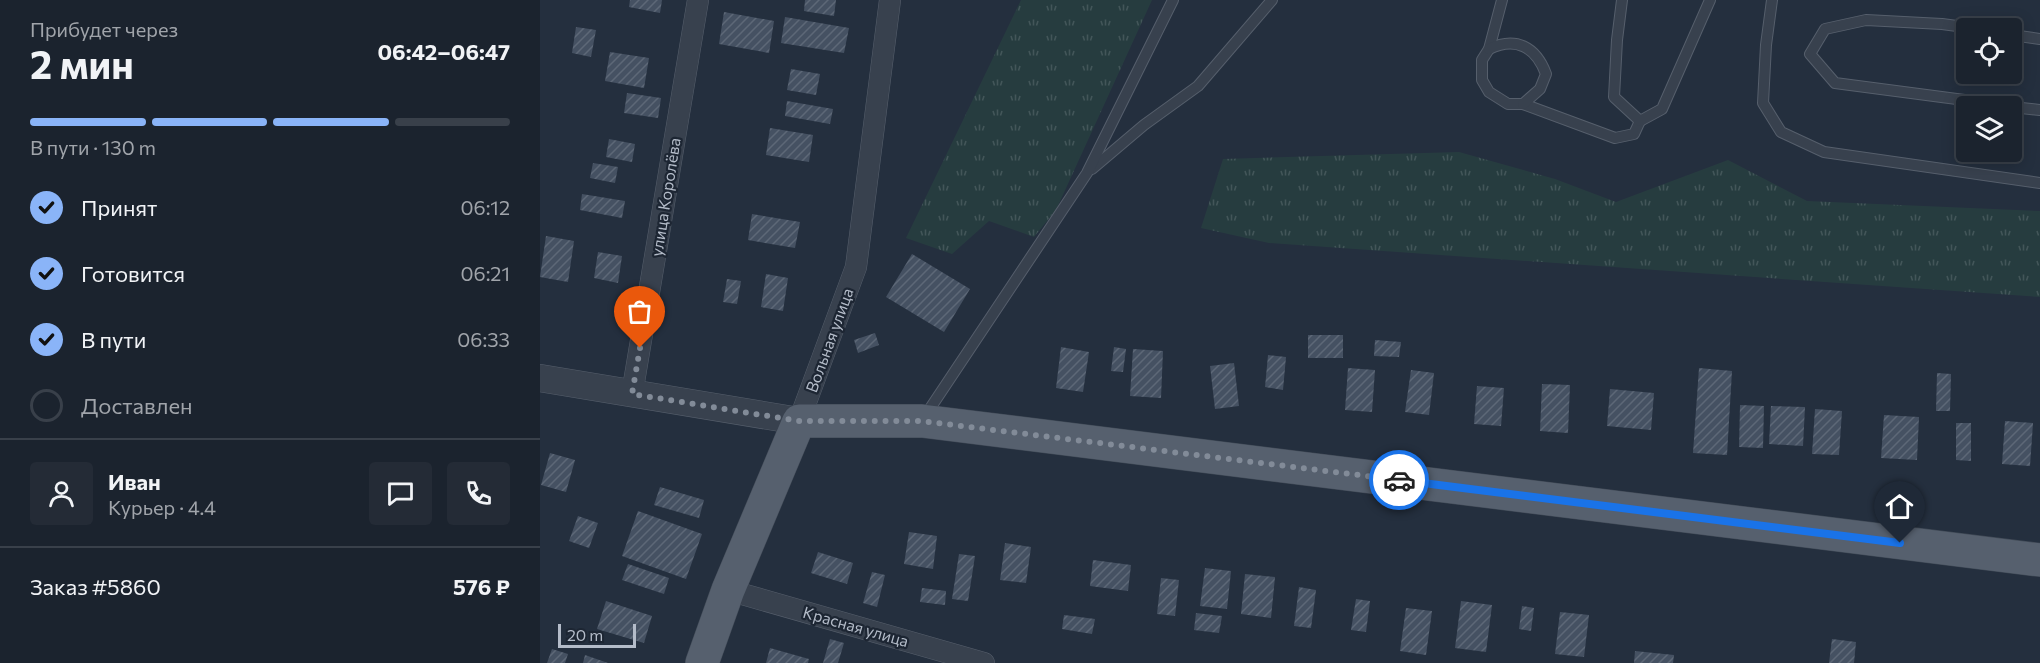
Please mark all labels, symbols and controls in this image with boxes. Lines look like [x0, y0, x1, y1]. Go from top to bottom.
text: Прибудет через [30, 17, 178, 41]
map controls [1956, 18, 2022, 162]
button: locate [1956, 18, 2022, 84]
text: 06:42–06:47 [377, 38, 510, 65]
text: 2 мин [30, 39, 134, 87]
button: layers [1956, 96, 2022, 162]
text: В пути · 130 m [30, 135, 156, 159]
street label: улица Королёва [646, 136, 684, 258]
icon: check [30, 191, 63, 224]
text: Принят [81, 194, 157, 221]
text: 06:12 [460, 195, 510, 219]
icon: check [30, 257, 63, 290]
text: Готовится [81, 260, 185, 287]
text: 06:21 [460, 261, 510, 285]
street label: Вольная улица [801, 285, 857, 395]
pin [614, 286, 665, 348]
icon: bag [623, 295, 656, 328]
icon: check [30, 323, 63, 356]
text: В пути [81, 326, 146, 353]
text: 06:33 [457, 327, 510, 351]
text: Доставлен [81, 392, 193, 419]
courier [1369, 450, 1429, 510]
button: person [30, 462, 93, 525]
button: chat [369, 462, 432, 525]
button: phone [447, 462, 510, 525]
icon: car [1383, 464, 1416, 497]
text: Иван [108, 468, 161, 495]
pin [1874, 481, 1925, 543]
icon: home [1883, 490, 1916, 523]
text: Курьер · 4.4 [108, 495, 216, 519]
text: Заказ #5860 [30, 573, 161, 600]
text: 576 ₽ [453, 573, 510, 600]
street label: Красная улица [801, 602, 911, 650]
scale bar [558, 621, 636, 648]
text: 20 m [567, 625, 603, 644]

